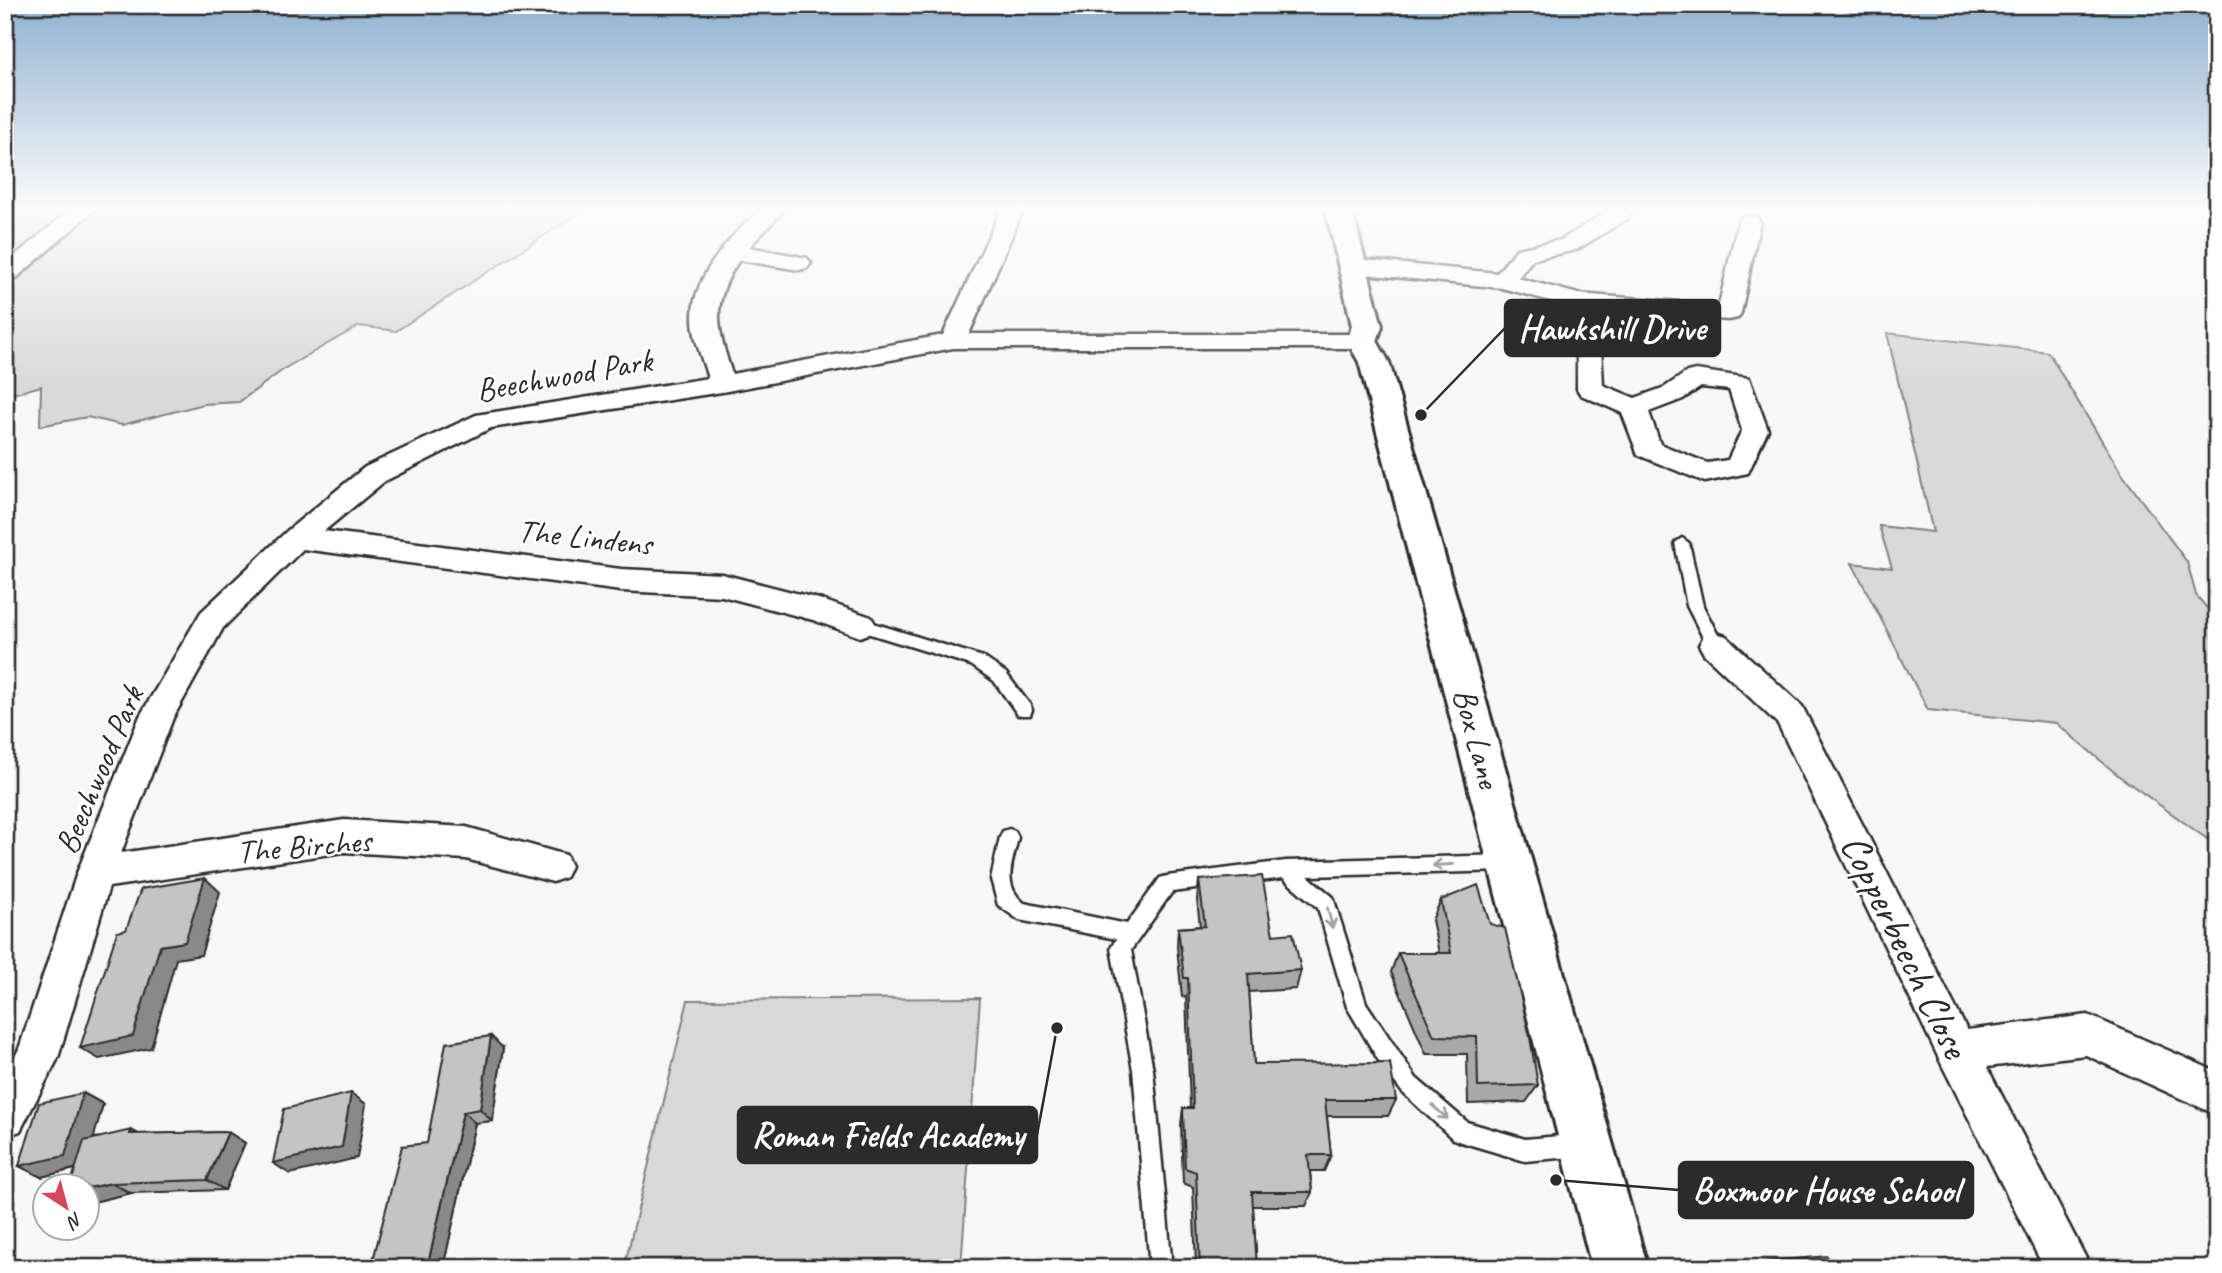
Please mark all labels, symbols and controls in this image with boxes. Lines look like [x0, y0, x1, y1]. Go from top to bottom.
callout: Hawkshill Drive [1505, 300, 1720, 356]
text: Hawkshill Drive [1519, 306, 1709, 351]
street label: Beechwood Park [473, 339, 657, 411]
street label: The Lindens [516, 509, 657, 565]
street label: Beechwood Park [45, 678, 154, 860]
street label: Box Lane [1444, 684, 1511, 794]
street label: The Birches [235, 819, 375, 873]
street label: Copperbeech Close [1829, 826, 1982, 1069]
one-way arrow [1432, 858, 1455, 871]
one-way arrow [1324, 906, 1337, 929]
one-way arrow [1430, 1104, 1448, 1120]
callout: Roman Fields Academy [738, 1107, 1037, 1163]
text: Roman Fields Academy [752, 1113, 1028, 1158]
callout: Boxmoor House School [1679, 1162, 1973, 1218]
text: Boxmoor House School [1693, 1168, 1966, 1213]
north arrow [32, 1172, 102, 1242]
text: N [61, 1207, 87, 1235]

